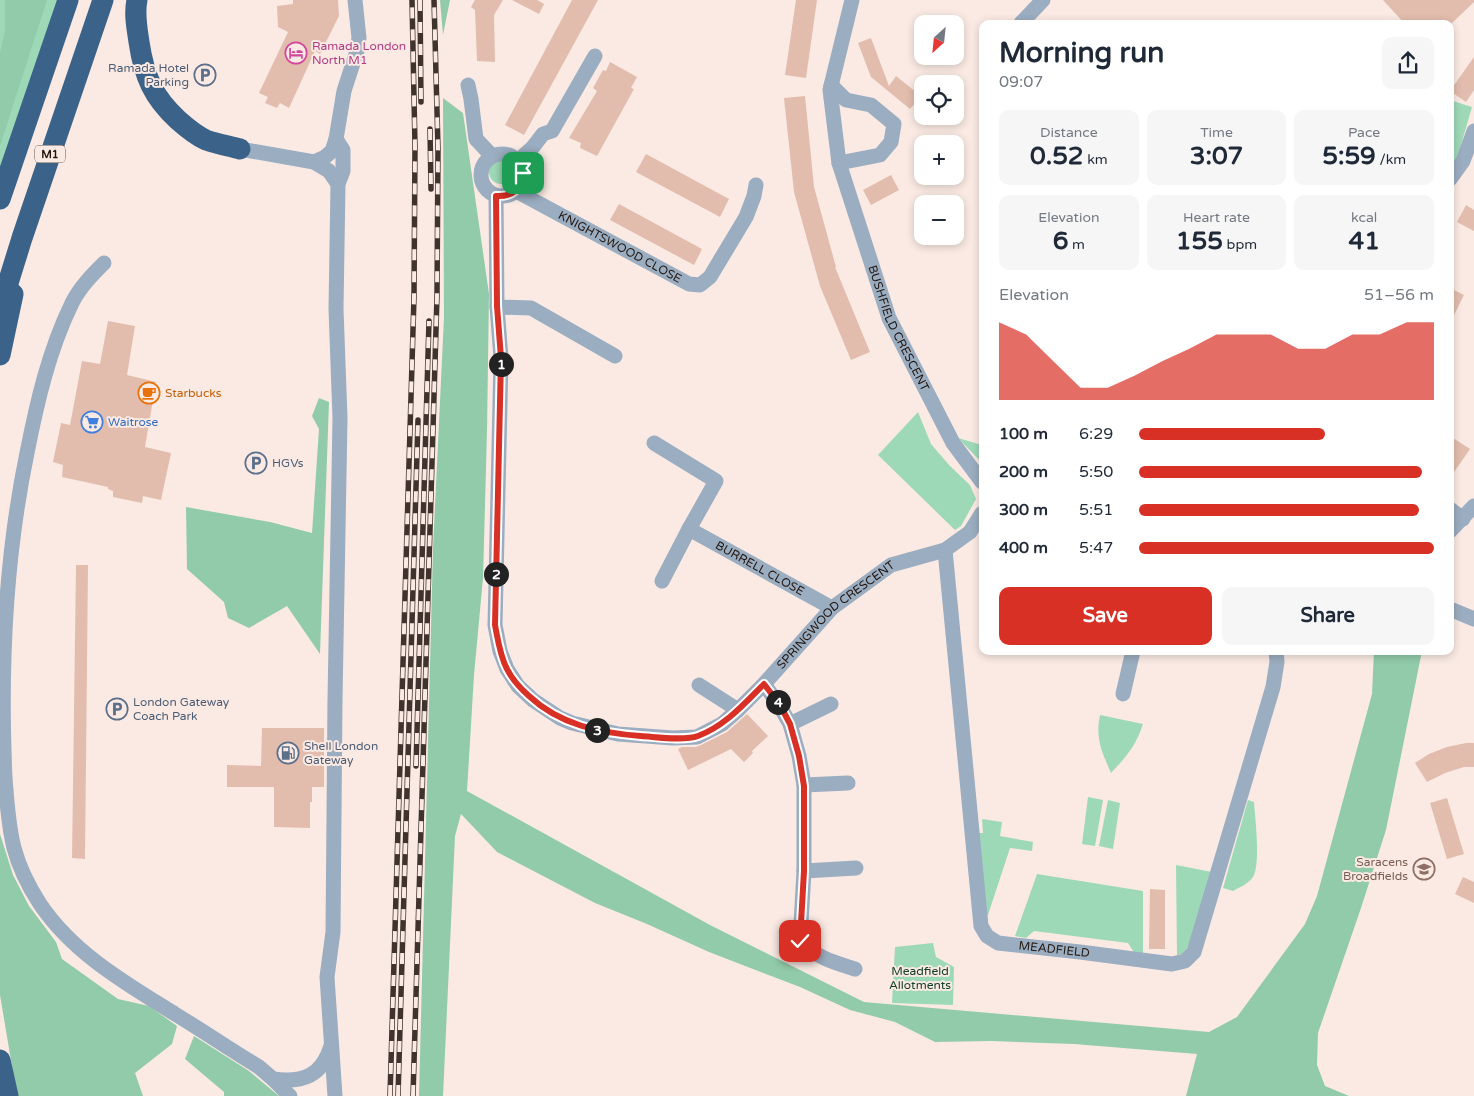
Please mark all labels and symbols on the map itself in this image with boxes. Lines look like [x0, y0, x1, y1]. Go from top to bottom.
north arrow [914, 15, 964, 65]
place label: Ramada London North M1 [312, 39, 406, 67]
hotel icon: Ramada London North M1 [284, 41, 308, 65]
place label: Ramada Hotel Parking [108, 61, 189, 89]
parking icon: Ramada Hotel Parking [193, 63, 217, 87]
road number: M1 [35, 146, 65, 162]
pin [502, 152, 544, 194]
street label: KNIGHTSWOOD CLOSE [556, 208, 684, 286]
street label: BUSHFIELD CRESCENT [865, 263, 932, 394]
pin: 1 [488, 352, 514, 376]
cafe icon: Starbucks [137, 381, 161, 405]
place label: Starbucks [165, 386, 222, 400]
supermarket icon: Waitrose [80, 410, 104, 434]
place label: Waitrose [108, 415, 158, 429]
parking icon: HGVs [244, 451, 268, 475]
place label: HGVs [272, 456, 304, 470]
street label: BURRELL CLOSE [713, 538, 807, 598]
street label: SPRINGWOOD CRESCENT [774, 557, 898, 672]
pin: 2 [484, 562, 508, 586]
pin: 4 [766, 690, 790, 714]
place label: London Gateway Coach Park [133, 695, 230, 723]
parking icon: London Gateway Coach Park [105, 697, 129, 721]
pin: 3 [584, 718, 610, 742]
place label: Shell London Gateway [304, 739, 378, 767]
fuel station icon: Shell London Gateway [276, 741, 300, 765]
place label: Saracens Broadfields [1343, 855, 1408, 883]
school or university icon: Saracens Broadfields [1412, 857, 1436, 881]
pin [779, 920, 821, 962]
street label: MEADFIELD [1018, 938, 1091, 960]
park label: Meadfield Allotments [889, 964, 951, 992]

